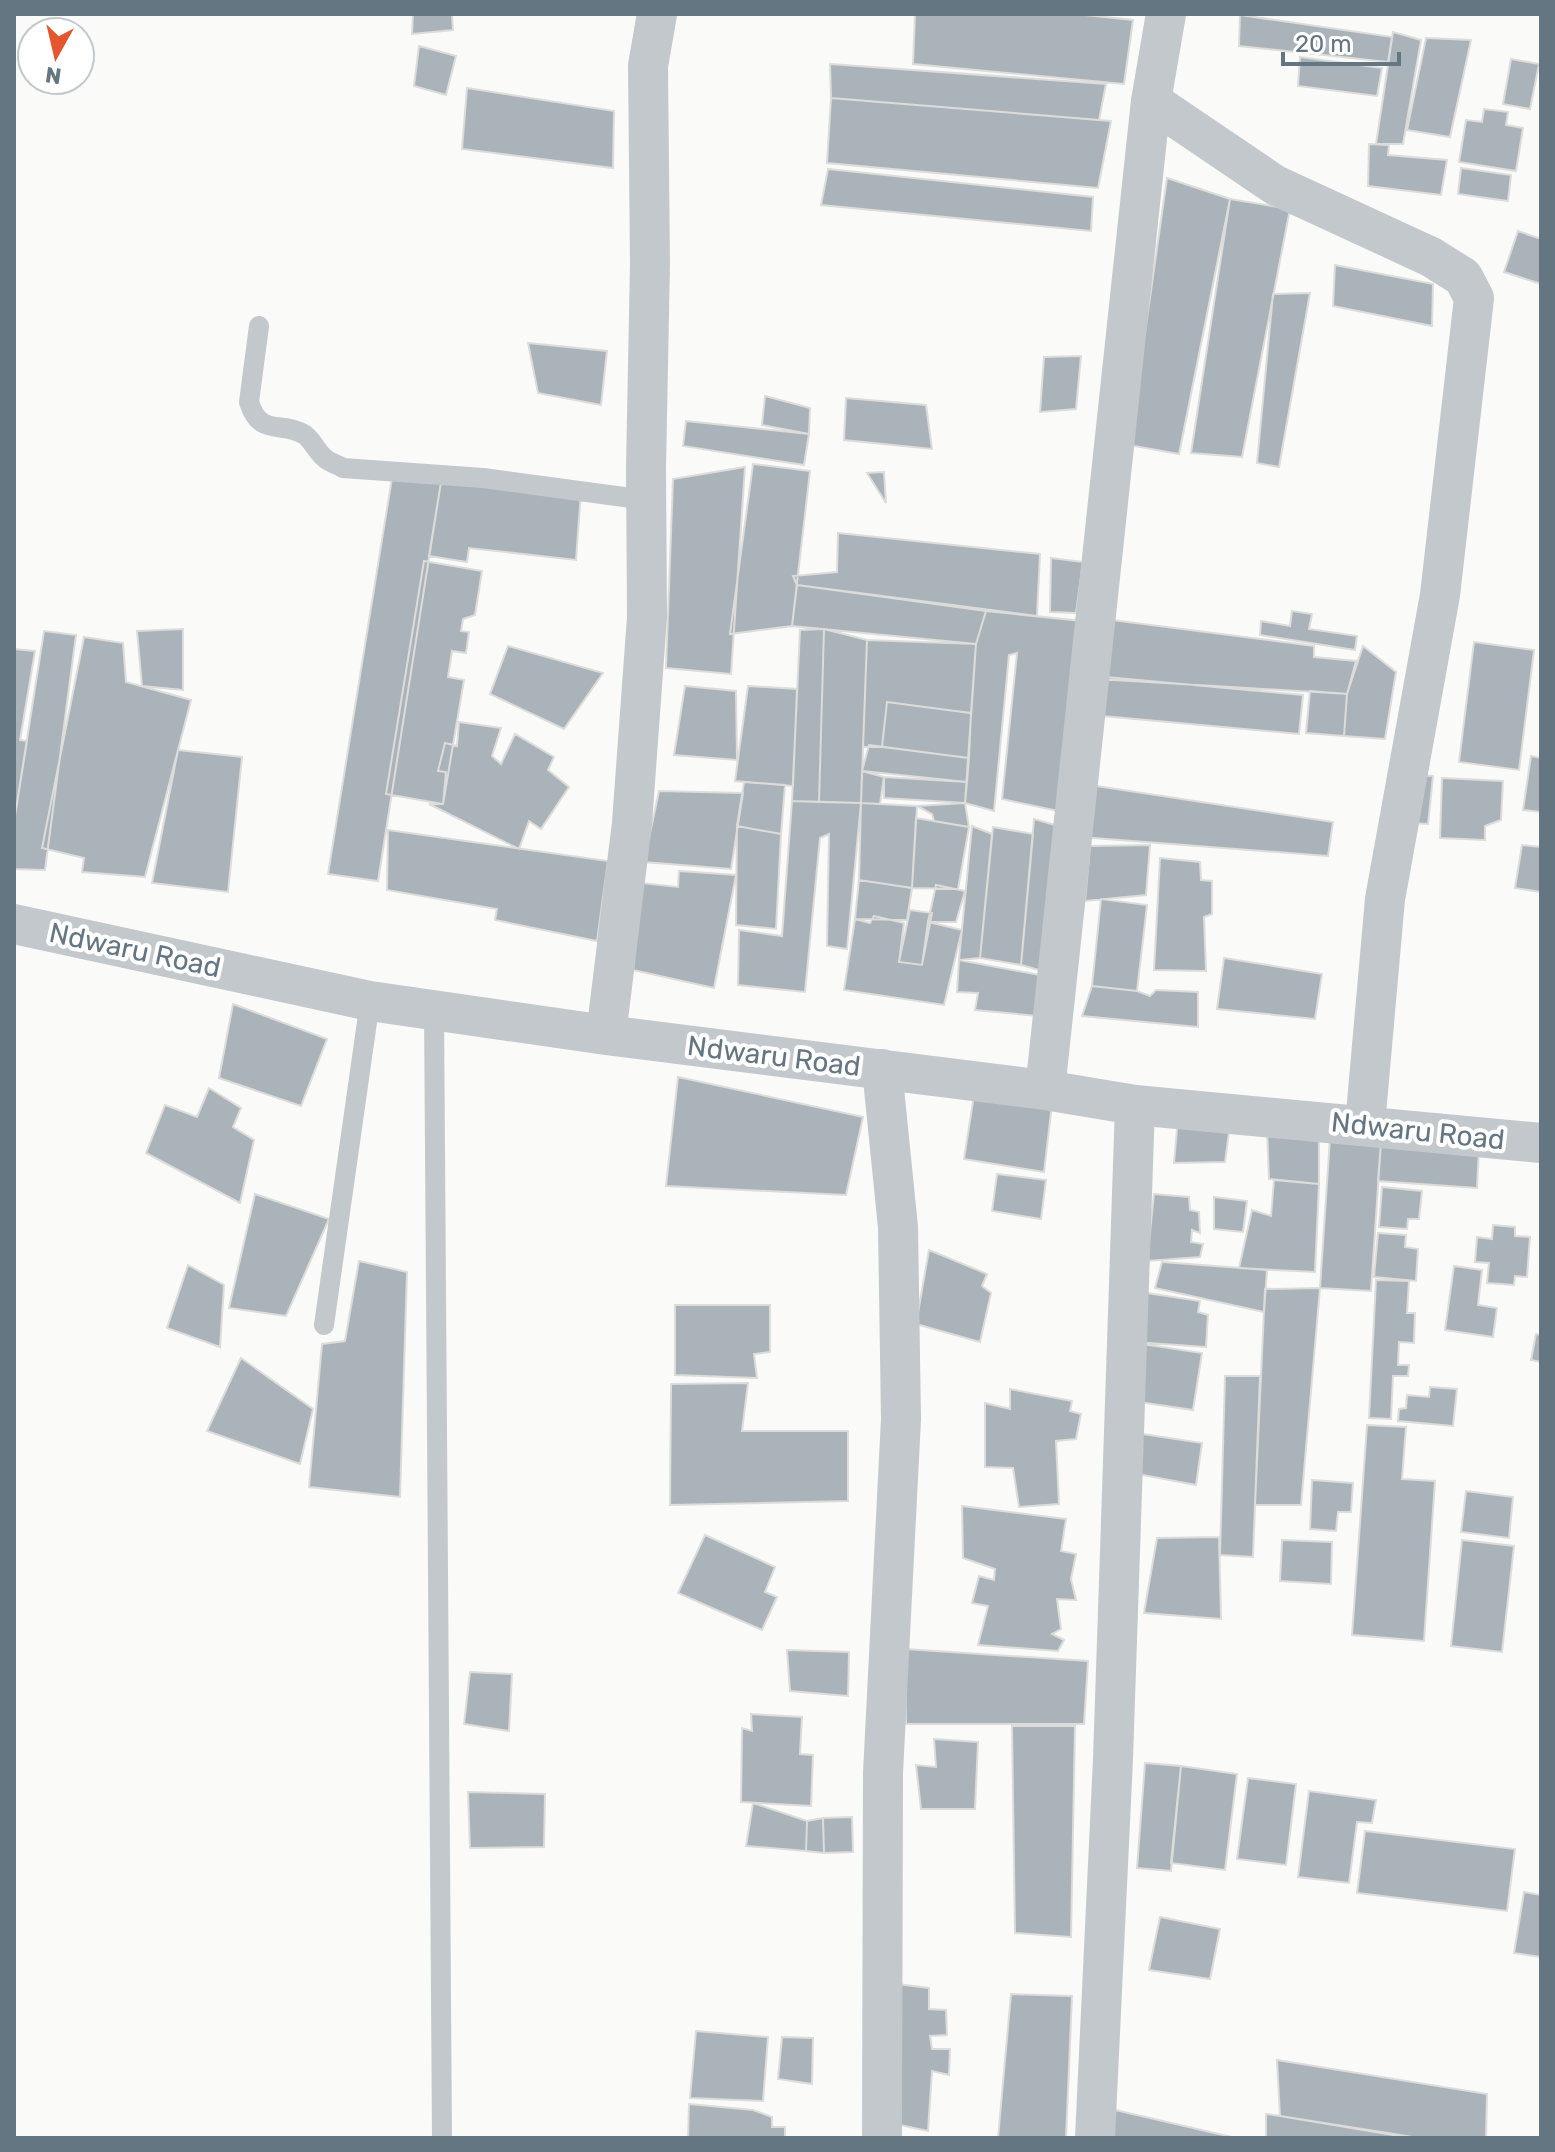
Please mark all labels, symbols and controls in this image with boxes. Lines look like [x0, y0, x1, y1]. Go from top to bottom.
north arrow [16, 16, 96, 96]
scale bar [1283, 16, 1399, 66]
text: 20 m [1295, 30, 1352, 58]
text: N [44, 61, 63, 90]
street label: Ndwaru Road [46, 916, 224, 984]
street label: Ndwaru Road [685, 1029, 863, 1083]
street label: Ndwaru Road [1330, 1105, 1506, 1157]

